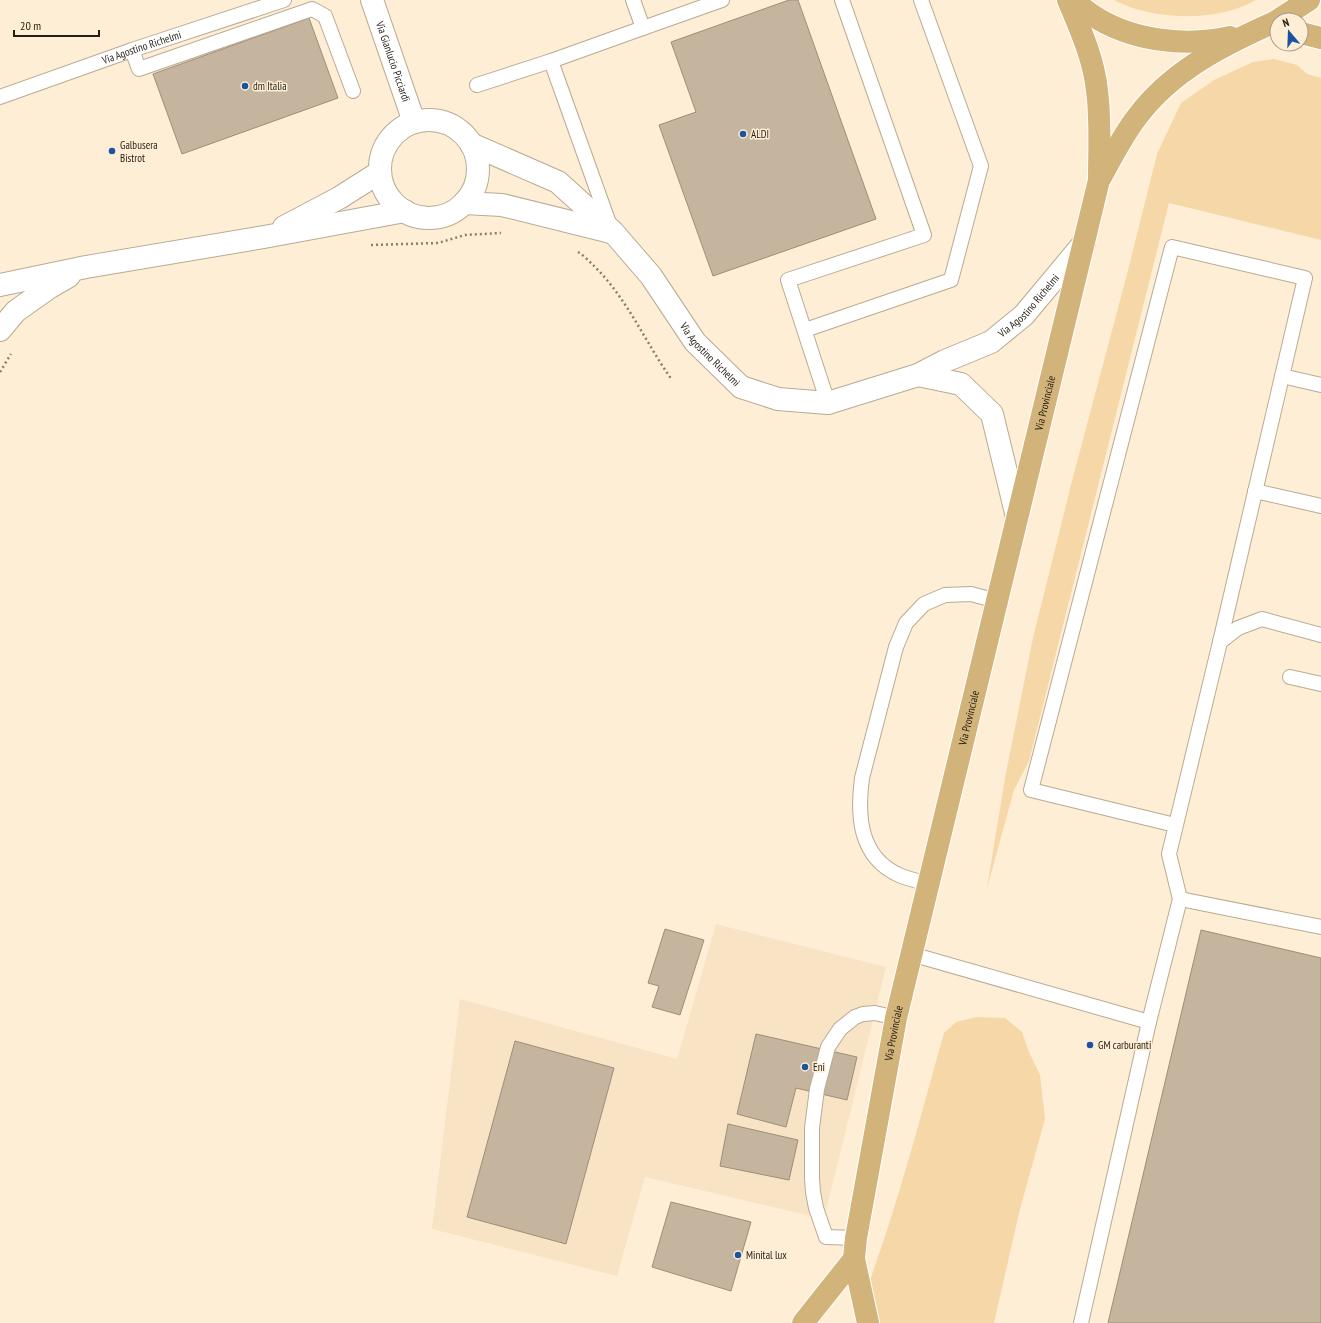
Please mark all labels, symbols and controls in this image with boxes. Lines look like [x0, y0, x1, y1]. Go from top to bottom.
scale bar [14, 12, 99, 38]
north arrow [1269, 12, 1309, 52]
text: N [1281, 15, 1291, 30]
text: 20 m [20, 18, 41, 33]
street label: Via Gianlucio Picciardi [373, 18, 413, 103]
street label: Via Agostino Richelmi [99, 27, 183, 67]
place label: dm Italia [253, 79, 287, 93]
marker: dm Italia [240, 81, 250, 91]
place label: ALDI [751, 127, 769, 141]
marker: ALDI [738, 129, 748, 139]
place label: Galbusera Bistrot [120, 138, 158, 165]
marker: Galbusera Bistrot [107, 146, 117, 156]
street label: Via Agostino Richelmi [994, 271, 1062, 341]
street label: Via Agostino Richelmi [676, 319, 743, 389]
street label: Via Provinciale [1031, 374, 1058, 433]
street label: Via Provinciale [955, 689, 982, 748]
street label: Via Provinciale [881, 1004, 906, 1063]
place label: GM carburanti [1098, 1038, 1151, 1052]
marker: GM carburanti [1085, 1040, 1095, 1050]
place label: Eni [813, 1060, 825, 1074]
marker: Eni [800, 1062, 810, 1072]
place label: Minital lux [746, 1248, 787, 1262]
marker: Minital lux [733, 1250, 743, 1260]

